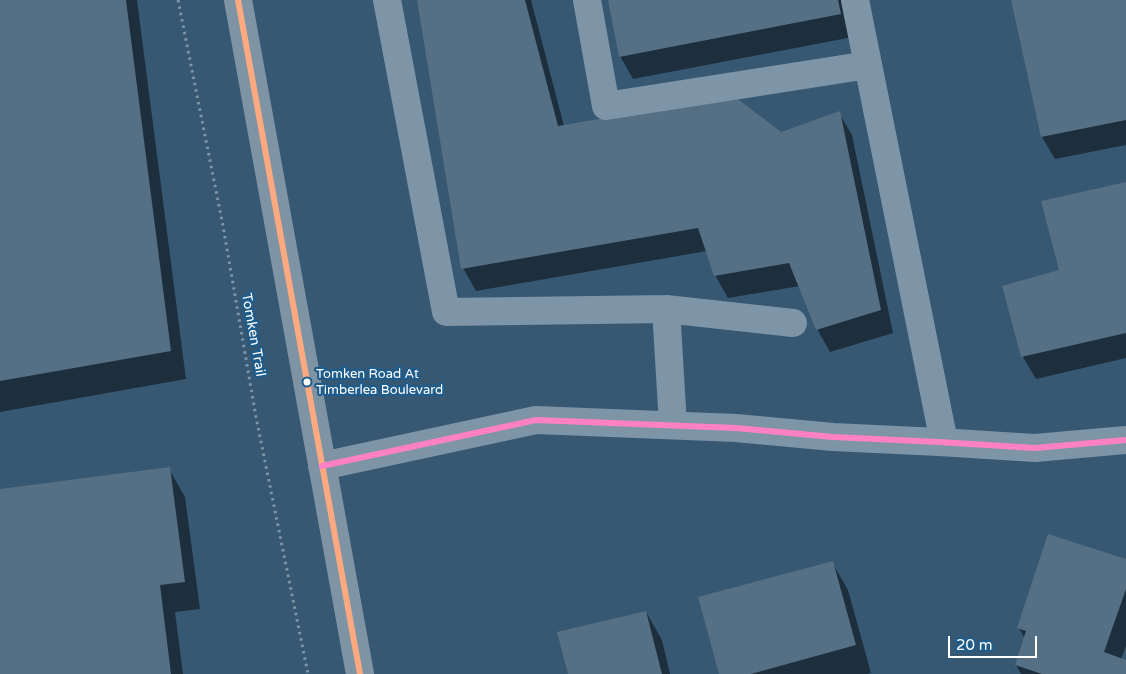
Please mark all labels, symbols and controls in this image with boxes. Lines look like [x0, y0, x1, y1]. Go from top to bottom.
street label: Tomken Trail [237, 292, 269, 378]
place label: Tomken Road At Timberlea Boulevard [316, 367, 443, 398]
marker: Tomken Road At Timberlea Boulevard [302, 377, 312, 387]
scale bar [951, 626, 1040, 658]
text: 20 m [956, 636, 993, 654]

